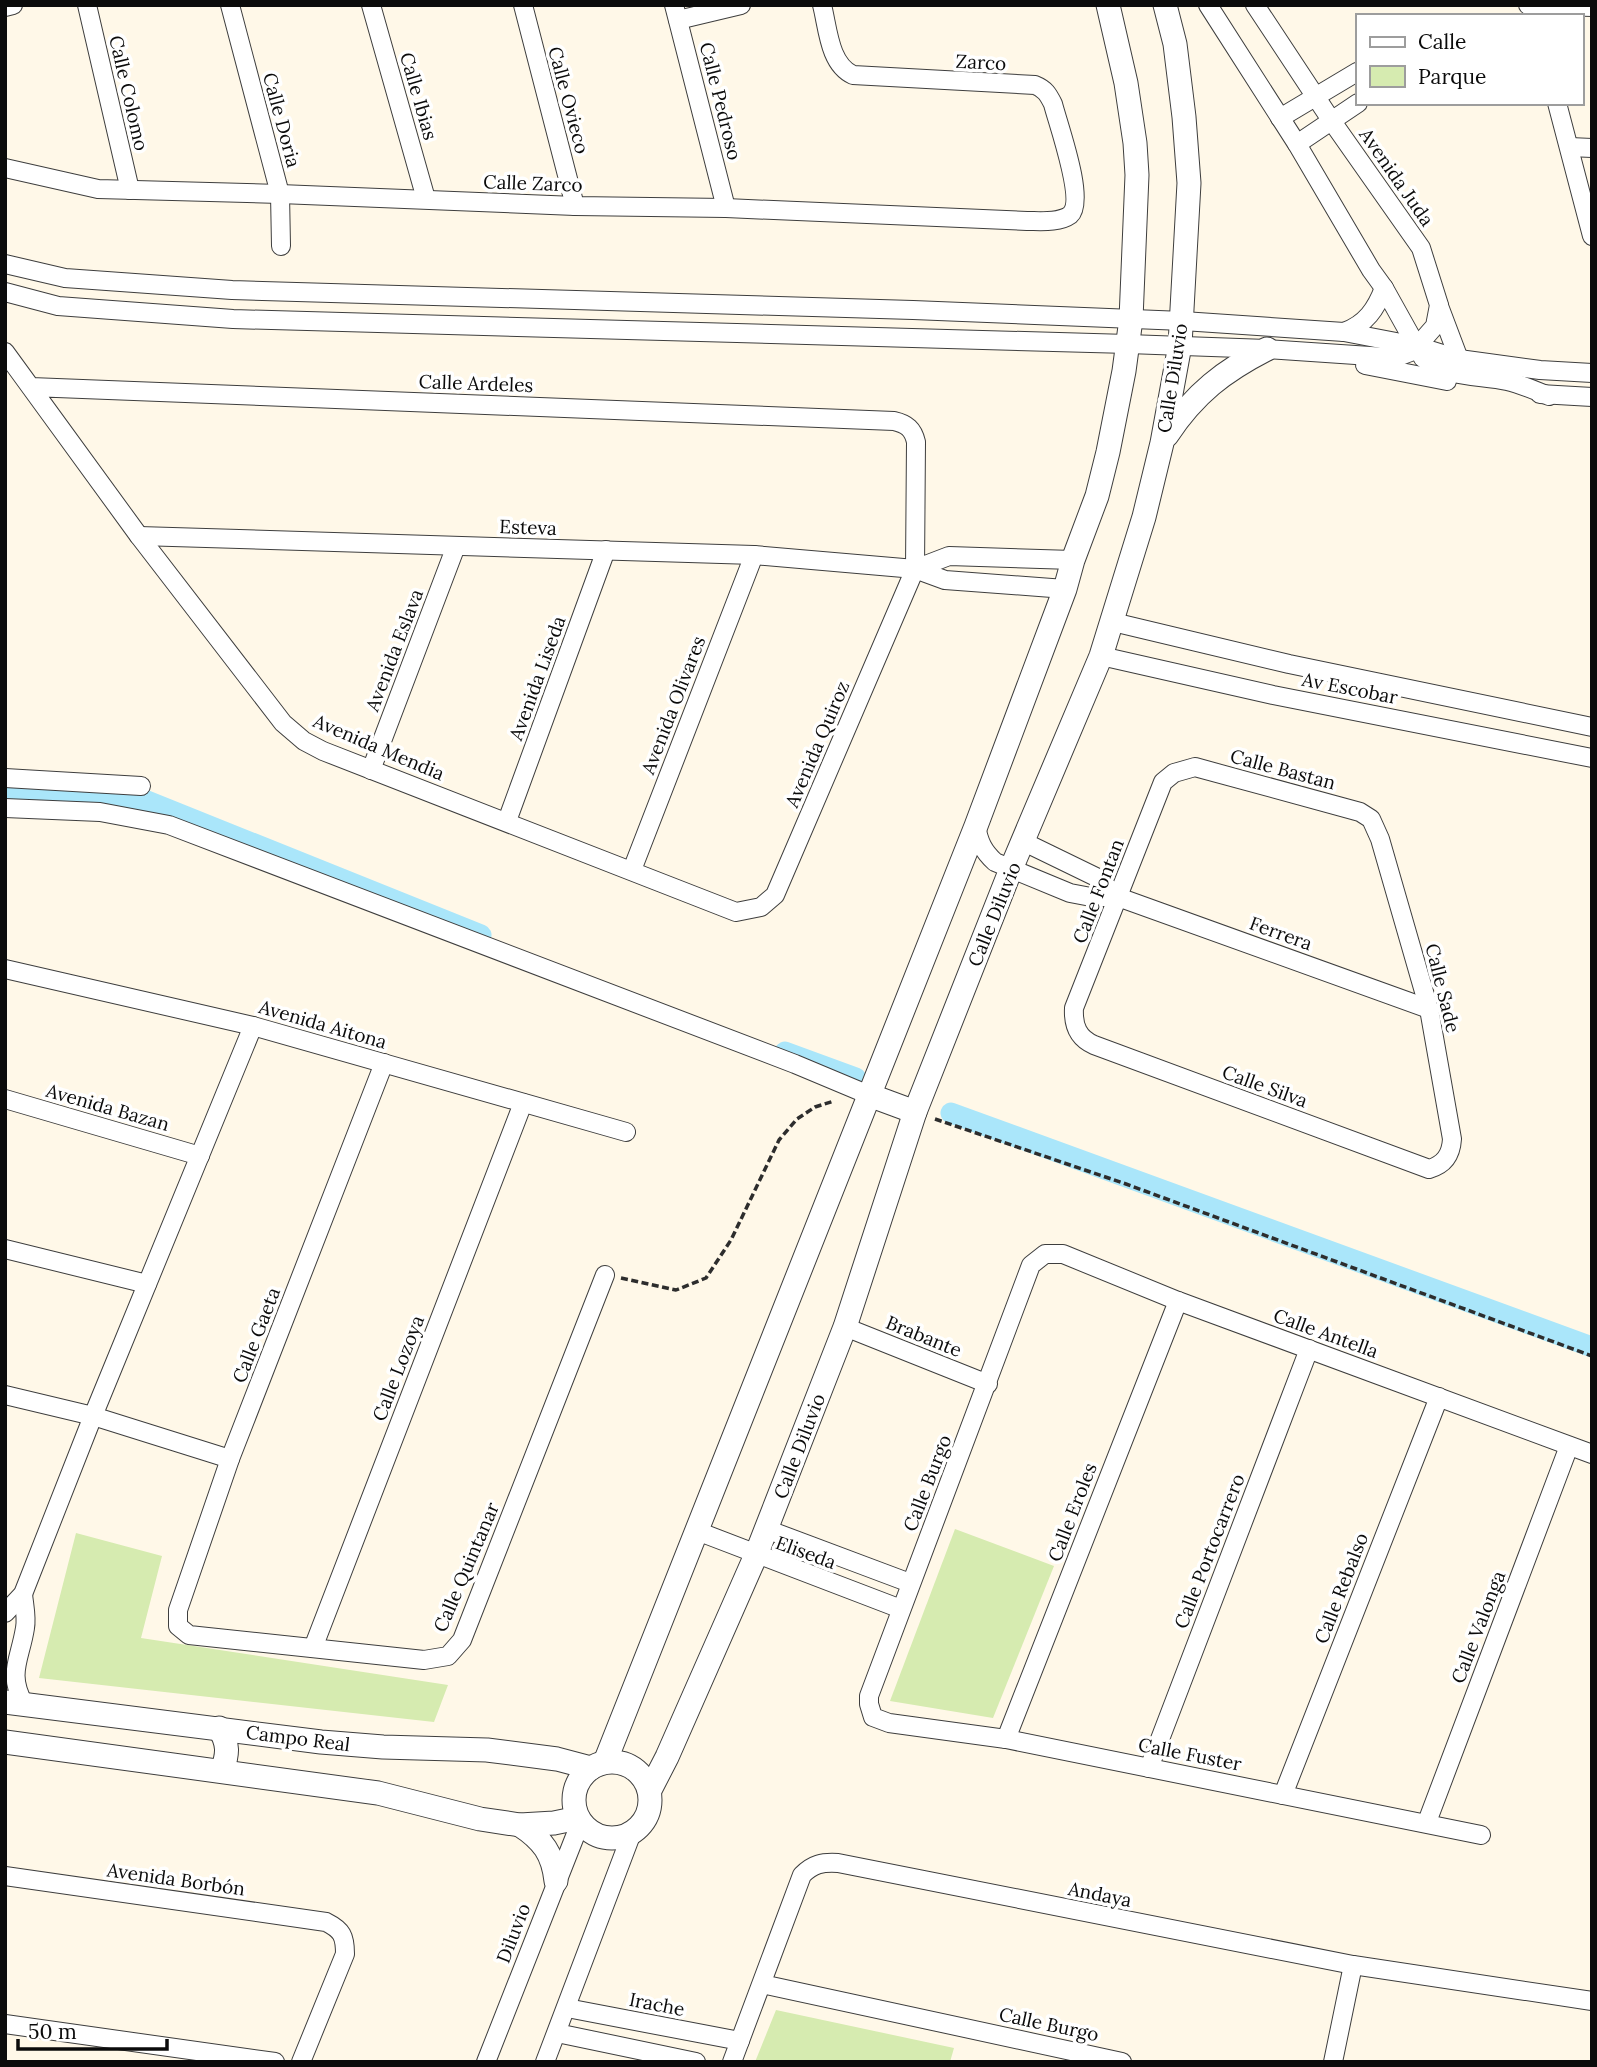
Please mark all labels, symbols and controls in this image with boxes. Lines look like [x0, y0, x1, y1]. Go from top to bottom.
legend [1356, 14, 1583, 105]
text: Calle [1418, 28, 1466, 55]
street label: Calle Colomo [104, 33, 154, 153]
street label: Calle Pedroso [695, 40, 747, 162]
street label: Calle Ovieco [543, 44, 595, 156]
street label: Calle Ibias [395, 49, 443, 143]
street label: Zarco [955, 49, 1007, 75]
text: Parque [1418, 63, 1486, 90]
street label: Calle Doria [258, 70, 306, 170]
street label: Avenida Juda [1354, 123, 1440, 231]
street label: Calle Zarco [483, 169, 583, 197]
street label: Calle Diluvio [1151, 321, 1193, 435]
street label: Calle Ardeles [418, 369, 534, 397]
street label: Esteva [499, 514, 557, 540]
street label: Avenida Eslava [359, 585, 428, 715]
street label: Avenida Liseda [503, 612, 571, 745]
street label: Avenida Olivares [635, 632, 710, 779]
street label: Av Escobar [1299, 667, 1401, 709]
street label: Avenida Quiroz [779, 677, 854, 812]
street label: Avenida Mendia [309, 708, 448, 785]
street label: Calle Bastan [1228, 743, 1338, 795]
street label: Calle Fontan [1067, 835, 1129, 947]
street label: Calle Diluvio [962, 858, 1026, 970]
street label: Ferrera [1246, 911, 1316, 955]
street label: Calle Sade [1420, 941, 1466, 1035]
street label: Avenida Aitona [255, 994, 390, 1054]
street label: Calle Silva [1219, 1060, 1311, 1113]
street label: Avenida Bazan [43, 1078, 172, 1136]
street label: Calle Gaeta [227, 1284, 285, 1386]
street label: Calle Antella [1270, 1303, 1382, 1363]
street label: Brabante [883, 1310, 965, 1362]
street label: Calle Lozoya [367, 1312, 429, 1424]
street label: Calle Diluvio [768, 1390, 830, 1502]
street label: Calle Burgo [898, 1431, 956, 1535]
street label: Calle Eroles [1042, 1459, 1102, 1565]
street label: Calle Portocarrero [1168, 1470, 1250, 1632]
street label: Calle Quintanar [428, 1498, 504, 1635]
street label: Calle Rebalso [1309, 1529, 1373, 1647]
street label: Eliseda [773, 1530, 840, 1574]
street label: Calle Valonga [1446, 1567, 1511, 1687]
street label: Campo Real [245, 1720, 351, 1756]
street label: Calle Fuster [1136, 1732, 1245, 1776]
street label: Avenida Borbón [104, 1857, 247, 1901]
street label: Andaya [1065, 1876, 1134, 1912]
street label: Diluvio [491, 1900, 535, 1966]
street label: Irache [627, 1987, 687, 2021]
street label: Calle Burgo [997, 2002, 1101, 2046]
scale bar [18, 2008, 166, 2052]
text: 50 m [28, 2018, 77, 2045]

